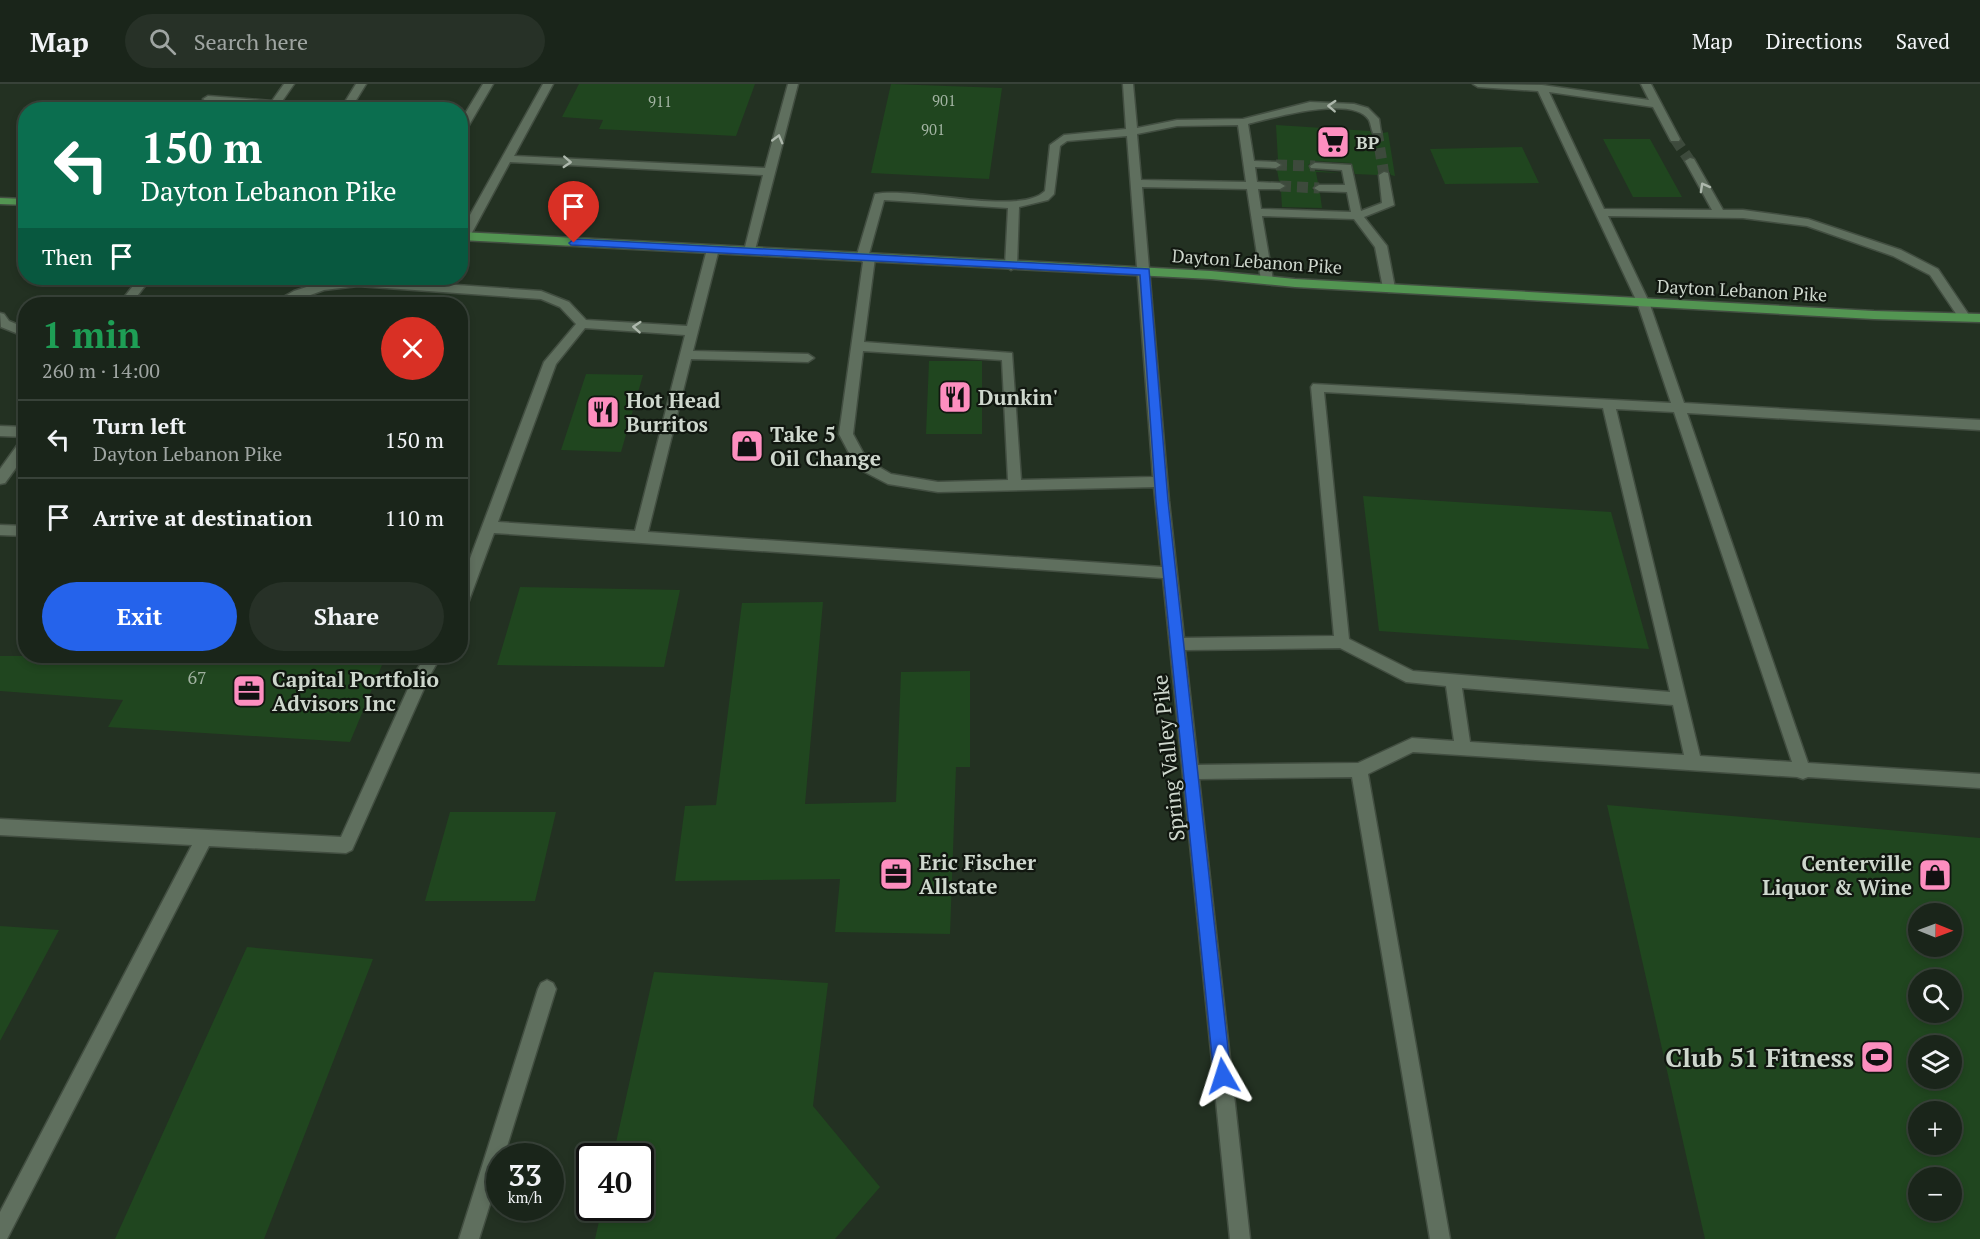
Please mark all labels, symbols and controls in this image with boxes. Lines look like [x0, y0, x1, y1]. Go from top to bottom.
search box [125, 14, 545, 68]
text: Map [30, 23, 89, 60]
icon: search [146, 25, 179, 58]
text: Search here [194, 27, 308, 56]
text: Map [1692, 27, 1733, 55]
text: Directions [1766, 27, 1863, 55]
text: Saved [1896, 27, 1950, 55]
house number: 901 [932, 90, 956, 110]
house number: 911 [648, 91, 672, 111]
one-way arrow [1328, 100, 1337, 113]
text: 150 m [141, 119, 262, 175]
house number: 901 [921, 119, 945, 139]
supermarket icon: BP [1315, 124, 1351, 160]
icon: left [42, 126, 120, 204]
place label: BP [1356, 130, 1380, 154]
one-way arrow [771, 134, 783, 144]
one-way arrow [562, 155, 571, 168]
text: Dayton Lebanon Pike [141, 173, 397, 209]
pin [548, 181, 599, 243]
one-way arrow [1700, 183, 1711, 193]
icon: arrive [557, 190, 590, 223]
icon: arrive [105, 240, 138, 273]
text: Then [42, 242, 93, 271]
street label: Dayton Lebanon Pike [1171, 243, 1343, 279]
street label: Dayton Lebanon Pike [1656, 274, 1828, 306]
text: 1 min [42, 311, 140, 358]
button: close [381, 317, 444, 380]
one-way arrow [633, 321, 642, 334]
text: 260 m · 14:00 [42, 357, 160, 384]
restaurant icon: Dunkin' [937, 379, 973, 415]
place label: Dunkin' [978, 383, 1058, 411]
place label: Hot Head Burritos [626, 386, 721, 438]
restaurant icon: Hot Head Burritos [585, 394, 621, 430]
text: Turn left [93, 411, 186, 440]
place label: Take 5 Oil Change [770, 420, 881, 472]
icon: left [42, 423, 75, 456]
text: 150 m [384, 425, 444, 454]
shop icon: Take 5 Oil Change [729, 428, 765, 464]
text: Dayton Lebanon Pike [93, 440, 282, 467]
icon: arrive [42, 501, 75, 534]
text: Arrive at destination [93, 503, 312, 532]
text: 110 m [384, 503, 444, 532]
button: Exit [42, 582, 237, 651]
button: Share [249, 582, 444, 651]
house number: 67 [187, 665, 207, 689]
place label: Capital Portfolio Advisors Inc [272, 665, 439, 717]
office icon: Capital Portfolio Advisors Inc [231, 673, 267, 709]
street label: Spring Valley Pike [1145, 673, 1191, 843]
place label: Eric Fischer Allstate [919, 848, 1036, 900]
place label: Centerville Liquor & Wine [1762, 849, 1912, 901]
office icon: Eric Fischer Allstate [878, 856, 914, 892]
shop icon: Centerville Liquor & Wine [1917, 857, 1953, 893]
north arrow [1908, 903, 1962, 957]
map controls [1908, 903, 1962, 1221]
button: search [1908, 969, 1962, 1023]
button: layers [1908, 1035, 1962, 1089]
sports icon: Club 51 Fitness [1859, 1039, 1895, 1075]
place label: Club 51 Fitness [1665, 1040, 1854, 1074]
position arrow [1191, 1044, 1255, 1108]
button: + [1908, 1101, 1962, 1155]
speed limit sign: 40 [576, 1143, 654, 1221]
text: 33 [508, 1155, 542, 1195]
button: − [1908, 1167, 1962, 1221]
text: km/h [508, 1187, 542, 1207]

